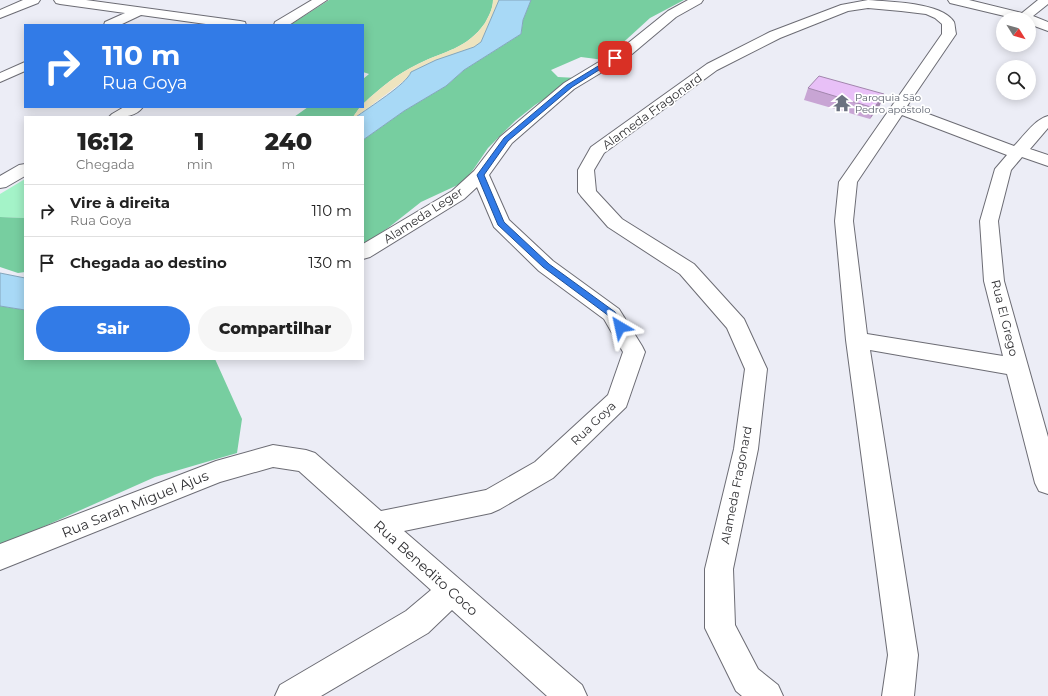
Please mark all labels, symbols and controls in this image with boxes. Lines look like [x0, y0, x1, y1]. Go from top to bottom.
north arrow [996, 12, 1036, 52]
map controls [996, 12, 1036, 100]
text: 110 m [102, 38, 180, 72]
icon: right [36, 40, 88, 92]
pin [598, 41, 632, 75]
icon: arrive [604, 47, 626, 69]
button: search [996, 60, 1036, 100]
street label: Alameda Fragonard [599, 70, 705, 152]
text: Rua Goya [102, 72, 187, 94]
place label: Paroquia São Pedro apóstolo [855, 91, 931, 116]
temple icon: Paroquia São Pedro apóstolo [832, 93, 852, 113]
text: 16:12 [77, 127, 133, 156]
text: 1 [195, 127, 205, 156]
text: 240 [265, 127, 312, 156]
text: Chegada [76, 156, 135, 172]
text: min [187, 156, 213, 172]
text: m [281, 156, 295, 172]
street label: Alameda Leger [380, 184, 466, 246]
text: Vire à direita [70, 193, 170, 212]
icon: right [36, 200, 58, 222]
text: 110 m [311, 201, 352, 220]
text: Rua Goya [70, 212, 132, 228]
icon: arrive [36, 252, 58, 274]
text: Chegada ao destino [70, 253, 227, 272]
text: 130 m [308, 253, 352, 272]
street label: Rua El Grego [988, 278, 1022, 358]
button: Sair [36, 306, 190, 352]
button: Compartilhar [198, 306, 352, 352]
position arrow [599, 306, 641, 348]
street label: Rua Goya [567, 398, 619, 448]
street label: Alameda Fragonard [717, 425, 755, 545]
street label: Rua Sarah Miguel Ajus [59, 466, 211, 542]
street label: Rua Benedito Coco [370, 516, 482, 620]

